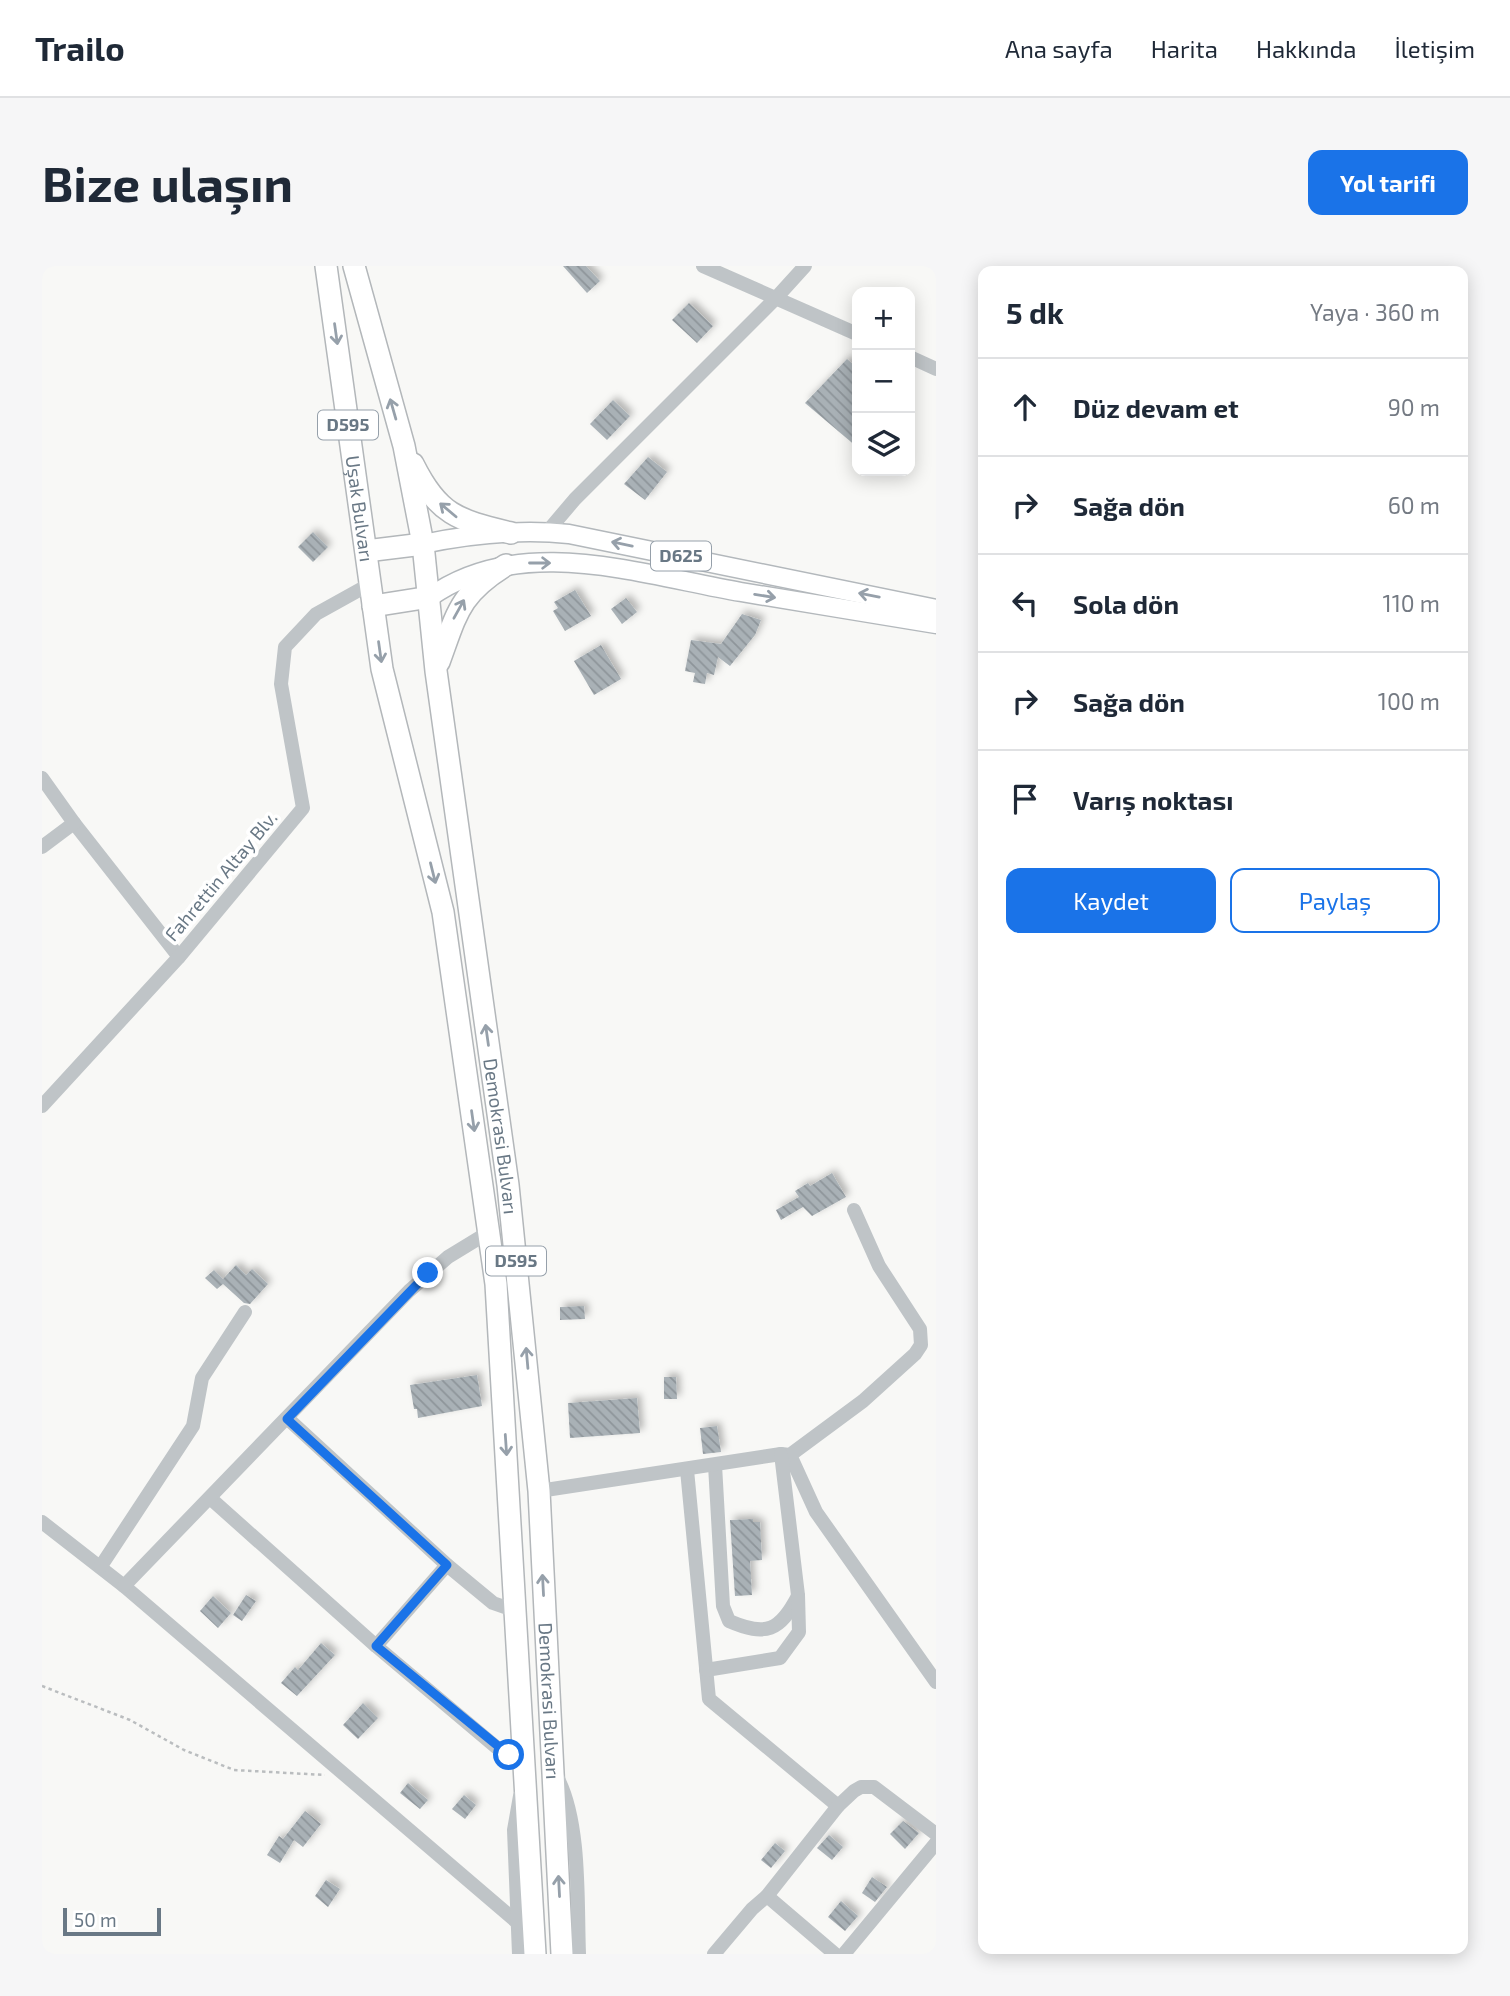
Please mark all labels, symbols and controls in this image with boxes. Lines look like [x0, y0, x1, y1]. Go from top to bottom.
text: Trailo [35, 28, 125, 68]
text: Ana sayfa [1005, 34, 1113, 63]
text: Harita [1151, 34, 1218, 63]
text: Hakkında [1256, 34, 1356, 63]
text: İletişim [1394, 34, 1475, 63]
button: Yol tarifi [1308, 150, 1468, 215]
text: Bize ulaşın [42, 153, 293, 212]
map controls [852, 287, 915, 476]
button: + [852, 287, 915, 350]
text: 5 dk [1006, 294, 1064, 330]
text: Yaya · 360 m [1310, 298, 1440, 326]
one-way arrow [329, 322, 342, 344]
button: − [852, 350, 915, 413]
icon: ahead [1006, 388, 1044, 426]
text: Düz devam et [1073, 392, 1239, 423]
text: 90 m [1388, 393, 1440, 421]
one-way arrow [386, 398, 399, 420]
road number: D595 [318, 410, 378, 440]
button: layers [852, 413, 915, 476]
street label: Uşak Bulvarı [341, 454, 379, 563]
icon: right [1006, 486, 1044, 524]
text: Sağa dön [1073, 490, 1185, 521]
text: 60 m [1388, 491, 1440, 519]
one-way arrow [439, 502, 457, 518]
one-way arrow [611, 537, 634, 551]
road number: D625 [651, 542, 711, 570]
one-way arrow [528, 556, 551, 570]
icon: left [1006, 584, 1044, 622]
one-way arrow [858, 588, 881, 601]
text: Sola dön [1073, 588, 1179, 619]
text: 110 m [1383, 589, 1440, 617]
one-way arrow [753, 590, 775, 603]
one-way arrow [452, 600, 466, 620]
one-way arrow [373, 640, 386, 663]
icon: right [1006, 682, 1044, 720]
text: Sağa dön [1073, 686, 1185, 717]
text: 100 m [1378, 687, 1440, 715]
icon: arrive [1006, 780, 1044, 818]
text: Varış noktası [1073, 784, 1233, 815]
street label: Fahrettin Altay Blv. [160, 806, 282, 945]
one-way arrow [427, 861, 440, 884]
button: Kaydet [1006, 868, 1216, 933]
button: Paylaş [1230, 868, 1440, 933]
one-way arrow [480, 1025, 493, 1047]
street label: Demokrasi Bulvarı [479, 1057, 523, 1215]
one-way arrow [467, 1109, 480, 1132]
road number: D595 [486, 1246, 546, 1276]
route end [412, 1257, 443, 1288]
one-way arrow [520, 1348, 533, 1370]
one-way arrow [499, 1433, 512, 1456]
one-way arrow [537, 1574, 550, 1597]
street label: Demokrasi Bulvarı [535, 1622, 565, 1780]
route start [493, 1739, 524, 1770]
one-way arrow [552, 1875, 565, 1898]
scale bar [63, 1905, 161, 1937]
text: 50 m [74, 1908, 117, 1931]

